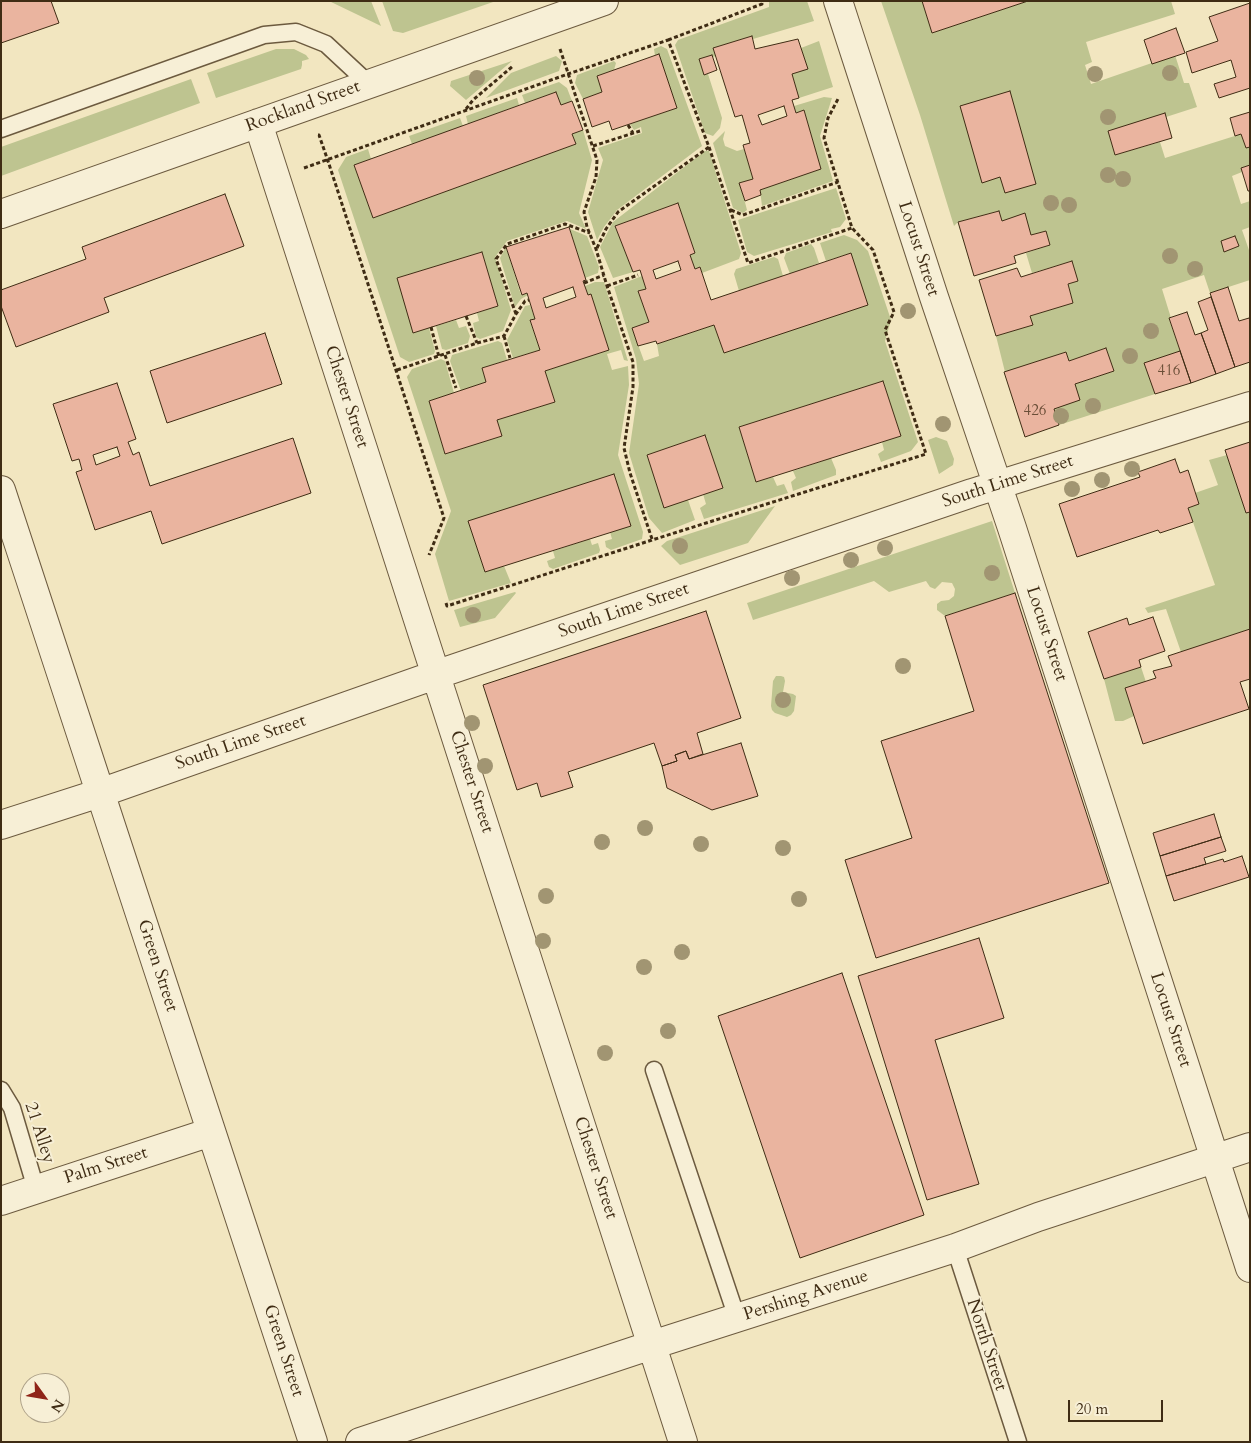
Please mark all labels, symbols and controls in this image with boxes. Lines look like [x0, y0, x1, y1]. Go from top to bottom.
street label: Rockland Street [243, 76, 363, 138]
street label: Locust Street [893, 199, 943, 299]
street label: Chester Street [319, 343, 373, 451]
house number: 416 [1157, 363, 1181, 381]
house number: 426 [1023, 403, 1047, 421]
street label: South Lime Street [940, 451, 1076, 513]
street label: South Lime Street [556, 579, 692, 643]
street label: Locust Street [1021, 584, 1071, 684]
street label: South Lime Street [173, 711, 309, 775]
street label: Chester Street [444, 728, 498, 836]
street label: Green Street [132, 917, 182, 1015]
street label: Locust Street [1145, 970, 1195, 1070]
street label: 21 Alley [19, 1100, 59, 1166]
street label: Chester Street [568, 1114, 622, 1222]
street label: Palm Street [62, 1142, 150, 1190]
street label: Pershing Avenue [741, 1266, 871, 1326]
street label: North Street [961, 1296, 1011, 1394]
street label: Green Street [258, 1302, 308, 1400]
north arrow [20, 1373, 70, 1423]
scale bar [1071, 1390, 1166, 1422]
text: N [46, 1395, 69, 1416]
text: 20 m [1076, 1399, 1108, 1419]

